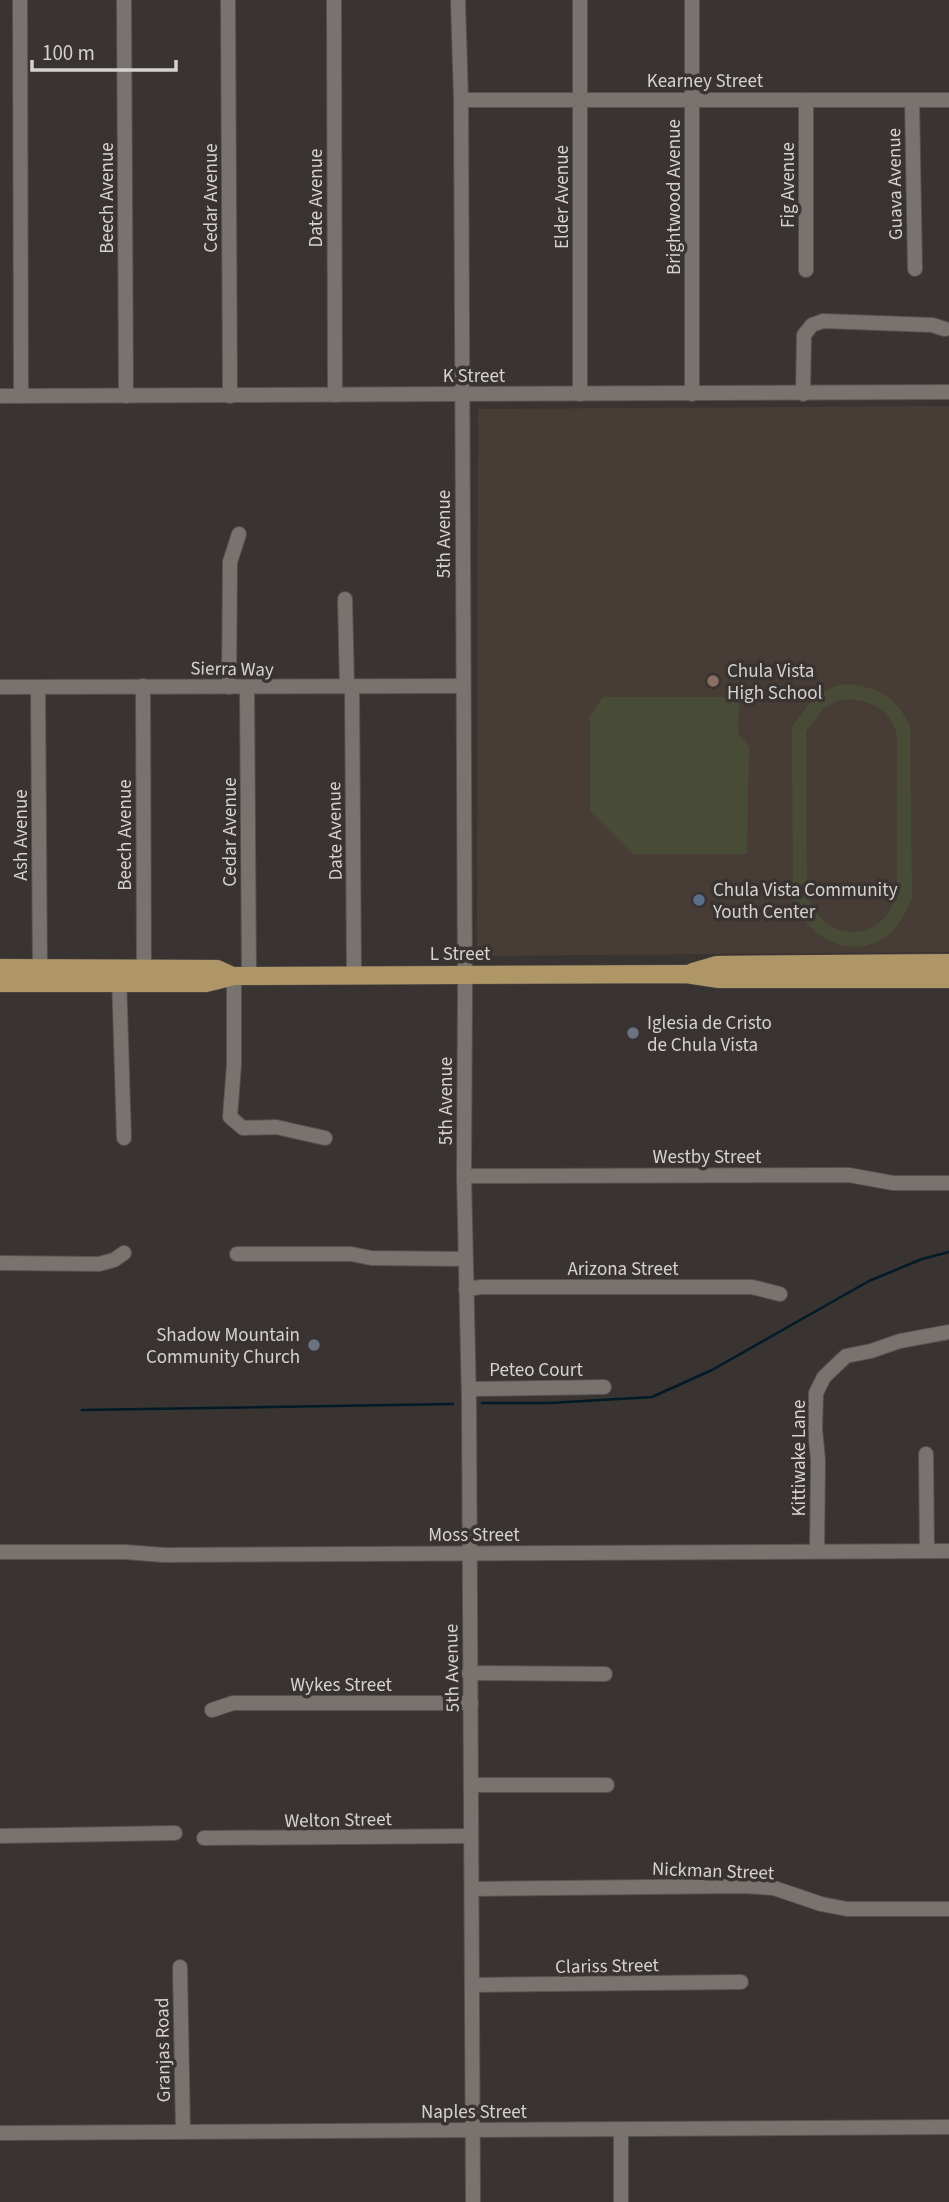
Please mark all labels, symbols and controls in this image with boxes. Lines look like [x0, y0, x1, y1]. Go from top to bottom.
scale bar [32, 28, 175, 72]
text: 100 m [42, 38, 95, 68]
street label: Kearney Street [647, 68, 764, 95]
street label: Brightwood Avenue [661, 119, 688, 275]
street label: Guava Avenue [881, 128, 910, 240]
street label: Beech Avenue [94, 142, 121, 254]
street label: Fig Avenue [775, 142, 802, 228]
street label: Cedar Avenue [198, 143, 225, 253]
street label: Elder Avenue [549, 145, 576, 249]
street label: Date Avenue [303, 149, 330, 247]
street label: K Street [443, 363, 506, 390]
street label: 5th Avenue [431, 490, 458, 578]
street label: Sierra Way [190, 655, 274, 684]
place label: Chula Vista High School [727, 658, 823, 707]
marker: Chula Vista High School [705, 673, 721, 689]
street label: Cedar Avenue [217, 777, 244, 887]
street label: Beech Avenue [112, 779, 139, 891]
street label: Date Avenue [321, 781, 350, 881]
street label: Ash Avenue [8, 789, 35, 881]
place label: Chula Vista Community Youth Center [712, 877, 898, 926]
marker: Chula Vista Community Youth Center [691, 892, 707, 908]
street label: L Street [430, 941, 491, 968]
place label: Iglesia de Cristo de Chula Vista [647, 1010, 772, 1059]
marker: Iglesia de Cristo de Chula Vista [625, 1025, 641, 1041]
street label: 5th Avenue [433, 1057, 460, 1145]
street label: Westby Street [652, 1144, 762, 1171]
street label: Arizona Street [567, 1256, 679, 1283]
place label: Shadow Mountain Community Church [146, 1322, 300, 1371]
marker: Shadow Mountain Community Church [306, 1337, 322, 1353]
street label: Peteo Court [489, 1357, 583, 1384]
street label: Kittiwake Lane [786, 1400, 813, 1516]
street label: Moss Street [428, 1522, 520, 1549]
street label: 5th Avenue [438, 1623, 467, 1712]
street label: Wykes Street [290, 1672, 392, 1699]
street label: Welton Street [284, 1806, 393, 1835]
street label: Nickman Street [651, 1856, 775, 1887]
street label: Clariss Street [555, 1952, 660, 1981]
street label: Granjas Road [149, 1997, 178, 2103]
street label: Naples Street [421, 2099, 528, 2126]

